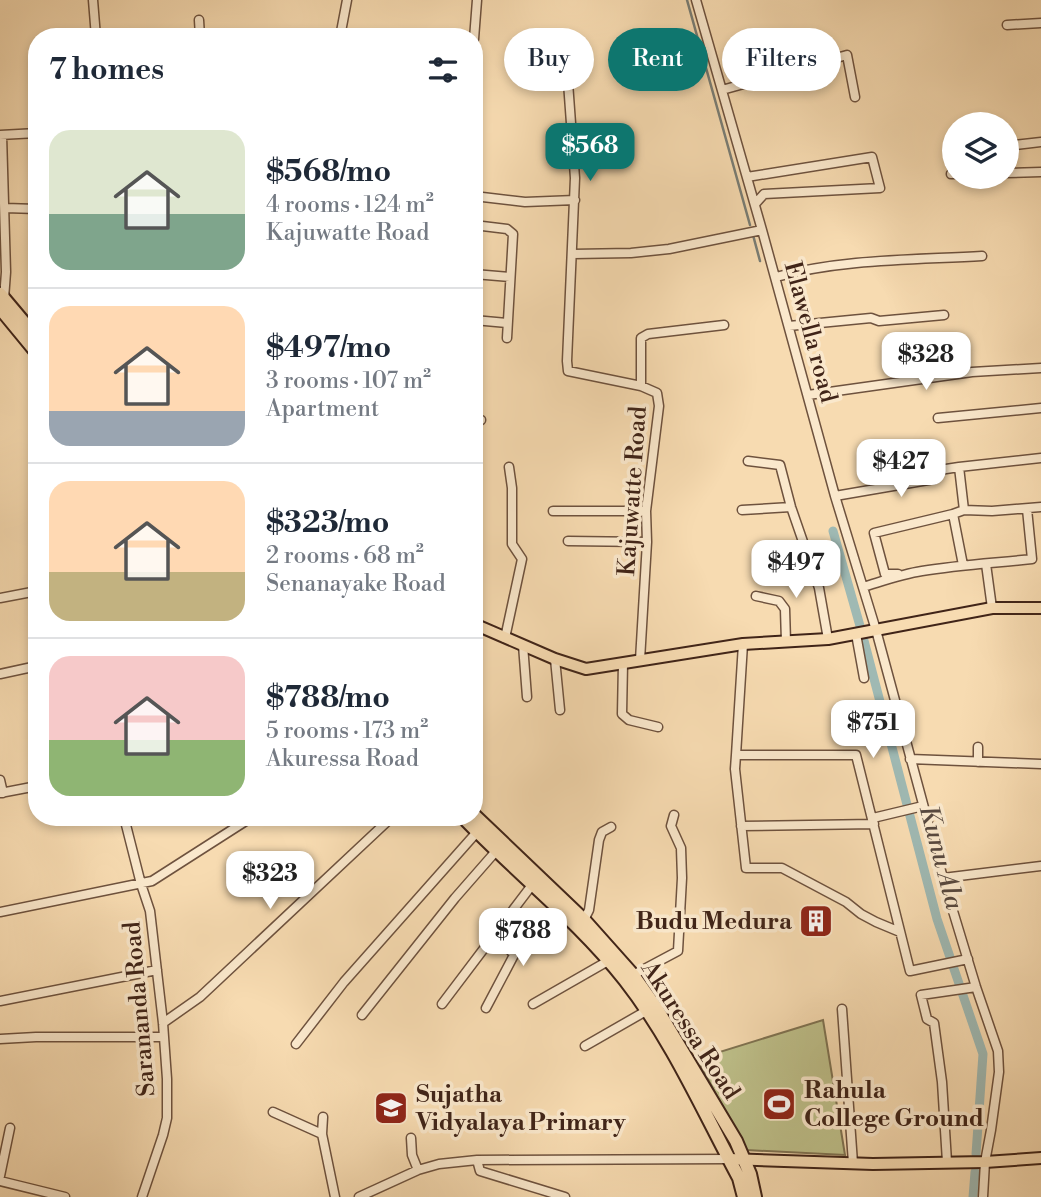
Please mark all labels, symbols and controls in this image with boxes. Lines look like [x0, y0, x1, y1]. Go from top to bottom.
chip: Buy [504, 28, 594, 91]
chip: Rent [608, 28, 708, 91]
chip: Filters [722, 28, 841, 91]
text: 7 homes [49, 51, 164, 89]
icon: filters [424, 51, 462, 89]
map controls [942, 112, 1019, 189]
button: layers [942, 112, 1019, 189]
pin: $568 [549, 124, 631, 183]
text: $568 [561, 132, 619, 160]
text: $568/mo [266, 153, 391, 191]
icon: home [105, 158, 189, 242]
text: 4 rooms · 124 m² [266, 191, 434, 219]
text: Kajuwatte Road [266, 219, 429, 247]
street label: Elawella road [777, 258, 843, 406]
text: $497/mo [266, 329, 391, 367]
pin: $328 [885, 332, 967, 392]
icon: home [105, 334, 189, 418]
text: $328 [898, 341, 954, 369]
text: 3 rooms · 107 m² [266, 367, 431, 395]
text: Apartment [266, 395, 379, 423]
street label: Kajuwatte Road [612, 405, 654, 577]
pin: $427 [860, 440, 942, 499]
text: $427 [873, 448, 929, 476]
text: $323/mo [266, 504, 389, 542]
icon: home [105, 509, 189, 593]
pin: $497 [755, 540, 837, 600]
text: 2 rooms · 68 m² [266, 542, 424, 570]
text: $497 [767, 549, 825, 577]
text: Senanayake Road [266, 570, 446, 598]
text: $788/mo [266, 679, 390, 717]
icon: home [105, 684, 189, 768]
pin: $751 [832, 700, 914, 760]
text: $751 [847, 709, 899, 737]
text: 5 rooms · 173 m² [266, 717, 428, 745]
text: Akuressa Road [266, 745, 419, 773]
water label: Kunu Ala [912, 801, 970, 914]
pin: $323 [229, 852, 311, 911]
text: $323 [242, 860, 298, 888]
building icon: Budu Medura [797, 902, 835, 940]
place label: Budu Medura [636, 907, 793, 937]
pin: $788 [482, 908, 564, 968]
text: $788 [495, 917, 551, 945]
street label: Sarananda Road [117, 920, 163, 1098]
street label: Akuressa Road [634, 955, 746, 1106]
place label: Rahula College Ground [804, 1076, 984, 1134]
place label: Sujatha Vidyalaya Primary [415, 1080, 627, 1138]
sports icon: Rahula College Ground [760, 1085, 798, 1123]
school or university icon: Sujatha Vidyalaya Primary [372, 1089, 410, 1127]

